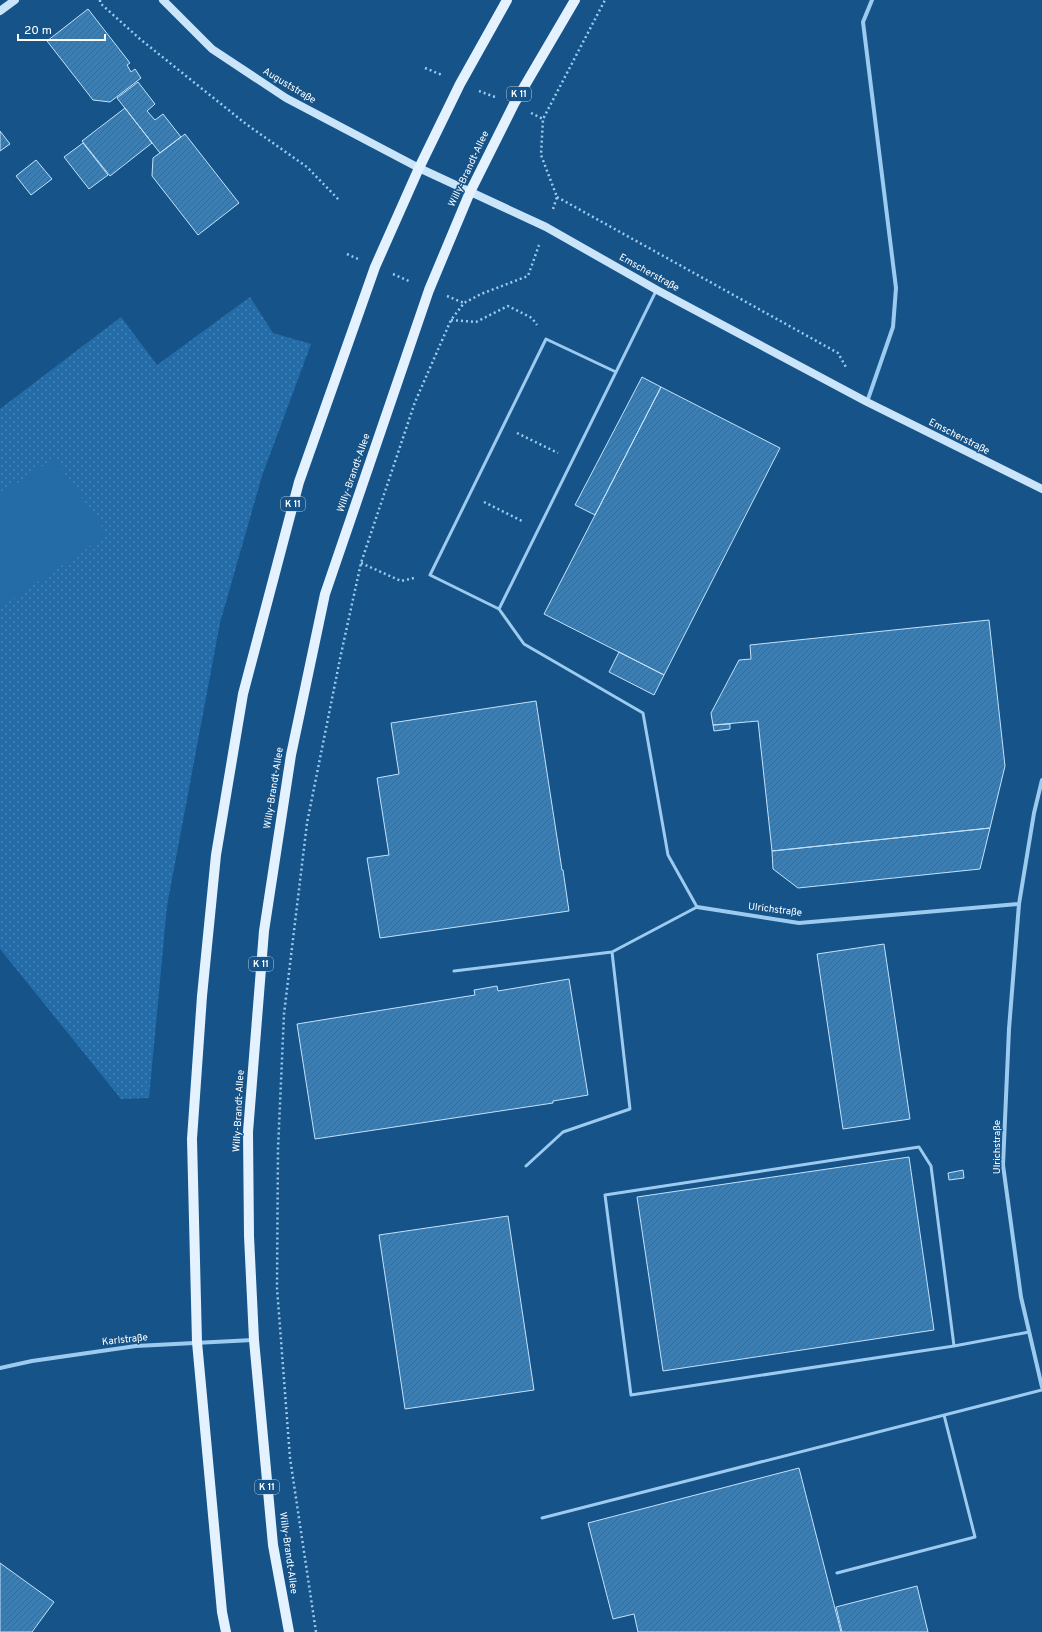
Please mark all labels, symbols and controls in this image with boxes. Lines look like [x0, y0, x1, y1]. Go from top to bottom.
scale bar [18, 16, 105, 42]
text: 20 m [24, 23, 52, 39]
street label: Auguststraße [260, 65, 318, 107]
road number: K 11 [507, 87, 531, 101]
street label: Willy-Brandt-Allee [446, 129, 492, 209]
street label: Emscherstraße [617, 251, 681, 295]
street label: Emscherstraße [926, 416, 992, 458]
street label: Willy-Brandt-Allee [334, 432, 374, 514]
road number: K 11 [281, 497, 305, 511]
street label: Willy-Brandt-Allee [261, 746, 287, 830]
street label: Ulrichstraße [747, 900, 803, 920]
road number: K 11 [249, 957, 273, 971]
street label: Willy-Brandt-Allee [230, 1069, 248, 1153]
street label: Ulrichstraße [991, 1120, 1004, 1174]
street label: Karlstraße [101, 1331, 149, 1349]
road number: K 11 [255, 1480, 279, 1494]
street label: Willy-Brandt-Allee [276, 1511, 300, 1595]

